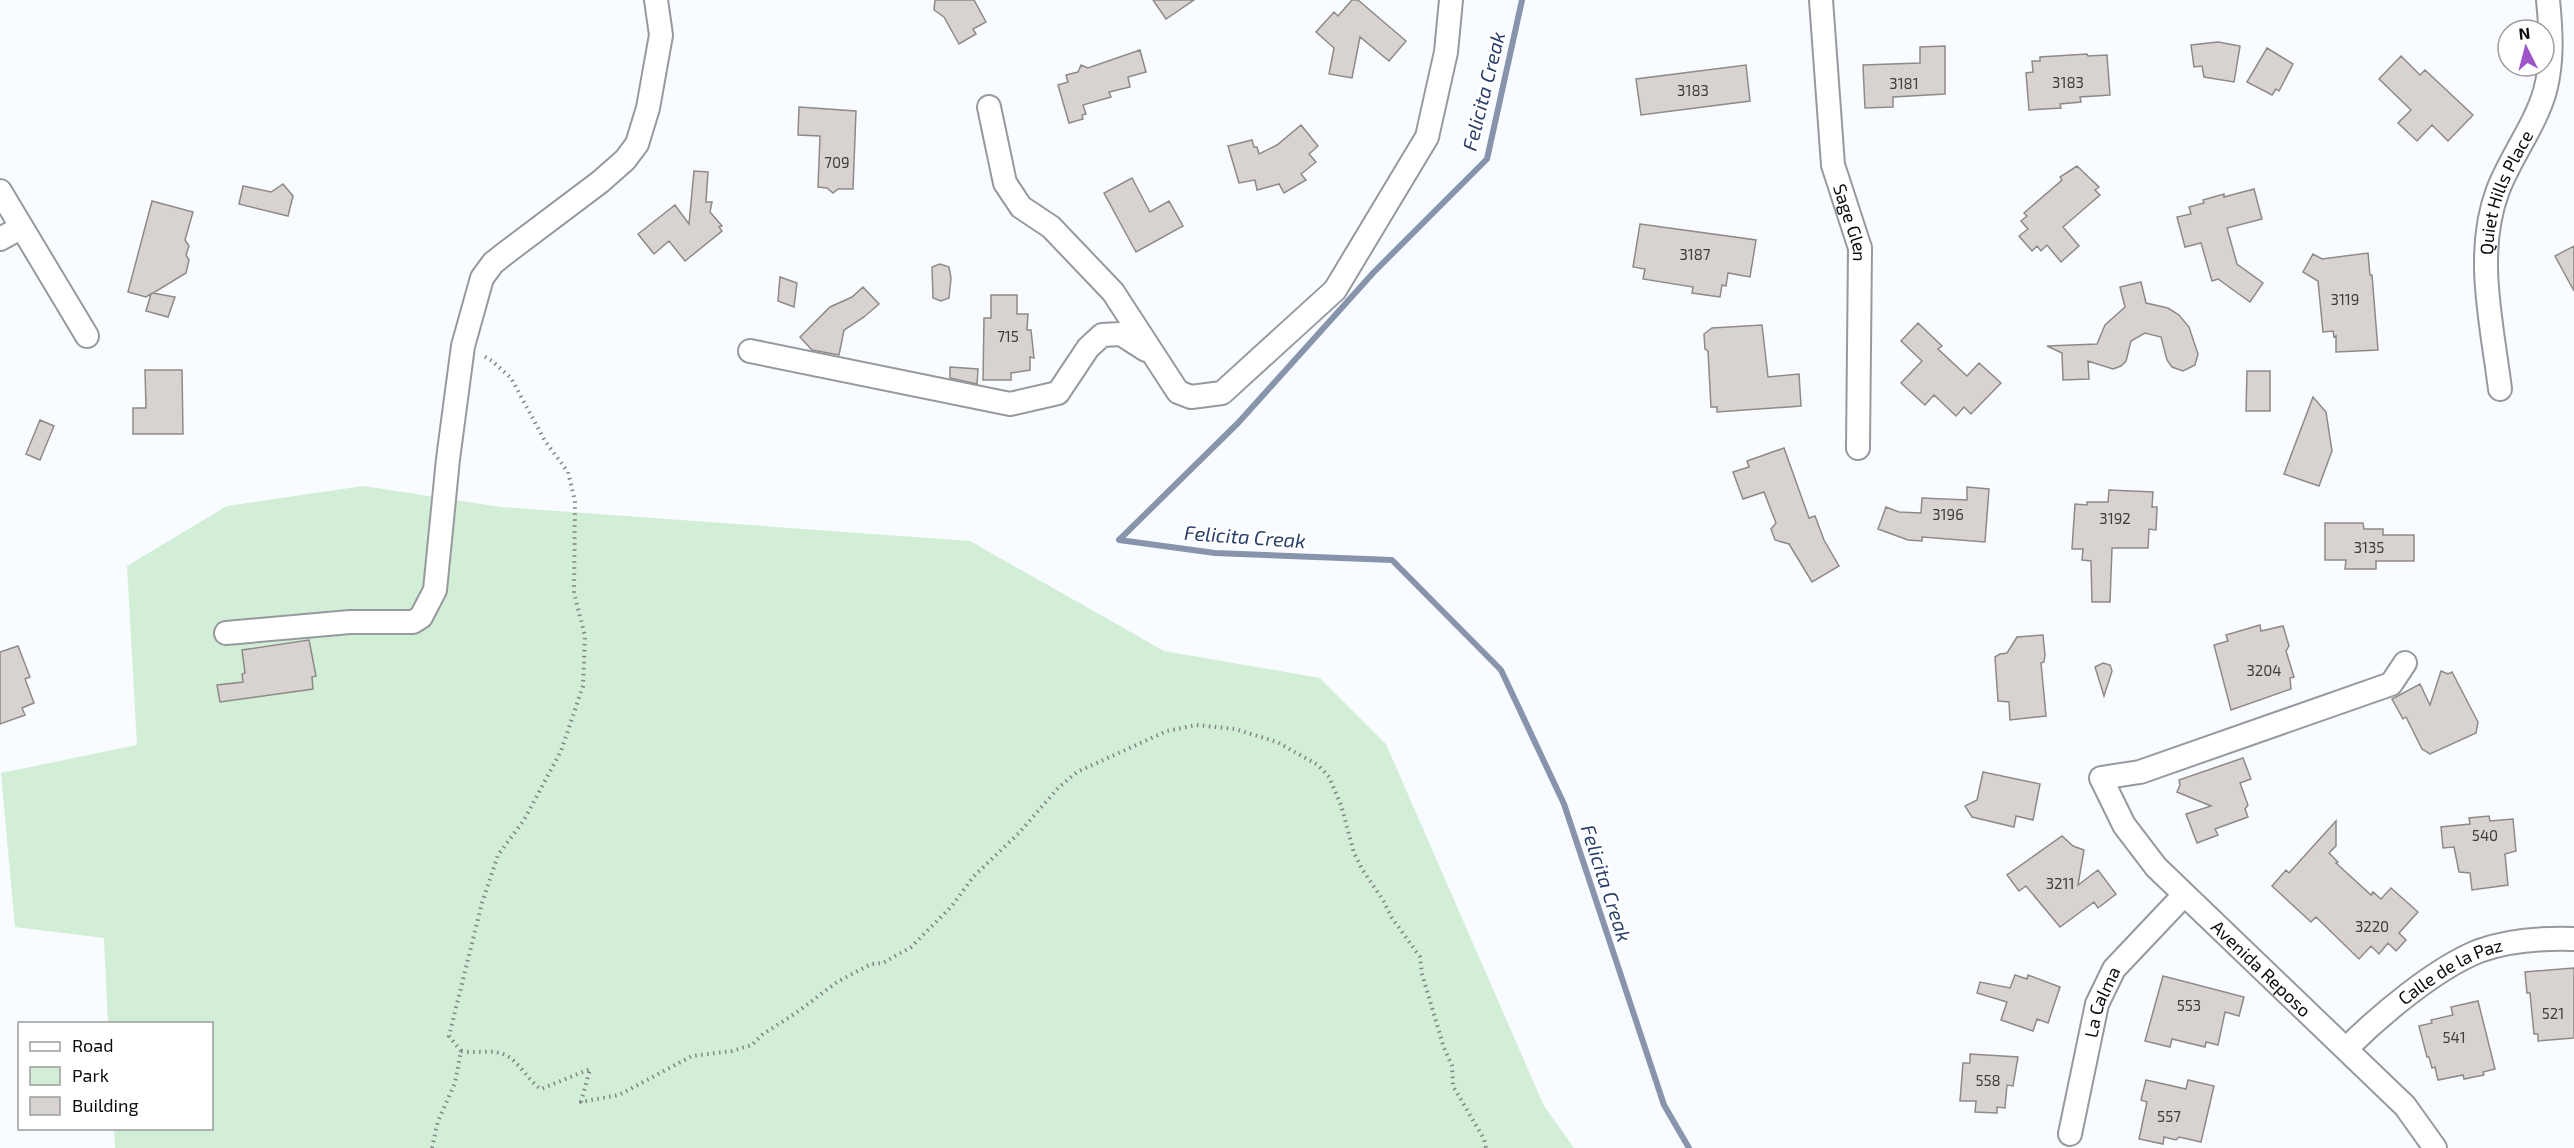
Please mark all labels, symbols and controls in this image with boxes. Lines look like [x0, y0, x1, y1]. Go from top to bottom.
north arrow [2496, 18, 2556, 78]
text: N [2518, 23, 2531, 43]
water label: Felicita Creak [1457, 29, 1509, 153]
house number: 3183 [2052, 73, 2084, 91]
house number: 3181 [1889, 74, 1919, 92]
house number: 3183 [1677, 81, 1709, 99]
street label: Quiet Hills Place [2475, 126, 2537, 255]
house number: 709 [824, 153, 850, 171]
street label: Sage Glen [1829, 181, 1871, 262]
house number: 3187 [1679, 245, 1711, 263]
house number: 3119 [2331, 290, 2359, 308]
house number: 715 [997, 327, 1019, 345]
house number: 3196 [1932, 505, 1964, 523]
house number: 3192 [2099, 509, 2131, 527]
water label: Felicita Creak [1183, 520, 1307, 552]
house number: 3135 [2354, 538, 2384, 556]
house number: 3204 [2246, 661, 2282, 679]
water label: Felicita Creak [1577, 821, 1637, 945]
house number: 540 [2472, 826, 2498, 844]
house number: 3211 [2046, 874, 2074, 892]
street label: Avenida Reposo [2207, 915, 2316, 1021]
house number: 3220 [2355, 917, 2389, 935]
street label: Calle de la Paz [2393, 934, 2505, 1009]
street label: La Calma [2079, 963, 2125, 1039]
house number: 553 [2177, 996, 2201, 1014]
house number: 521 [2542, 1004, 2564, 1022]
legend [18, 1022, 213, 1130]
house number: 541 [2442, 1028, 2466, 1046]
text: Road [72, 1034, 113, 1056]
text: Park [72, 1064, 109, 1086]
house number: 558 [1975, 1071, 2001, 1089]
text: Building [72, 1094, 139, 1116]
house number: 557 [2157, 1107, 2181, 1125]

